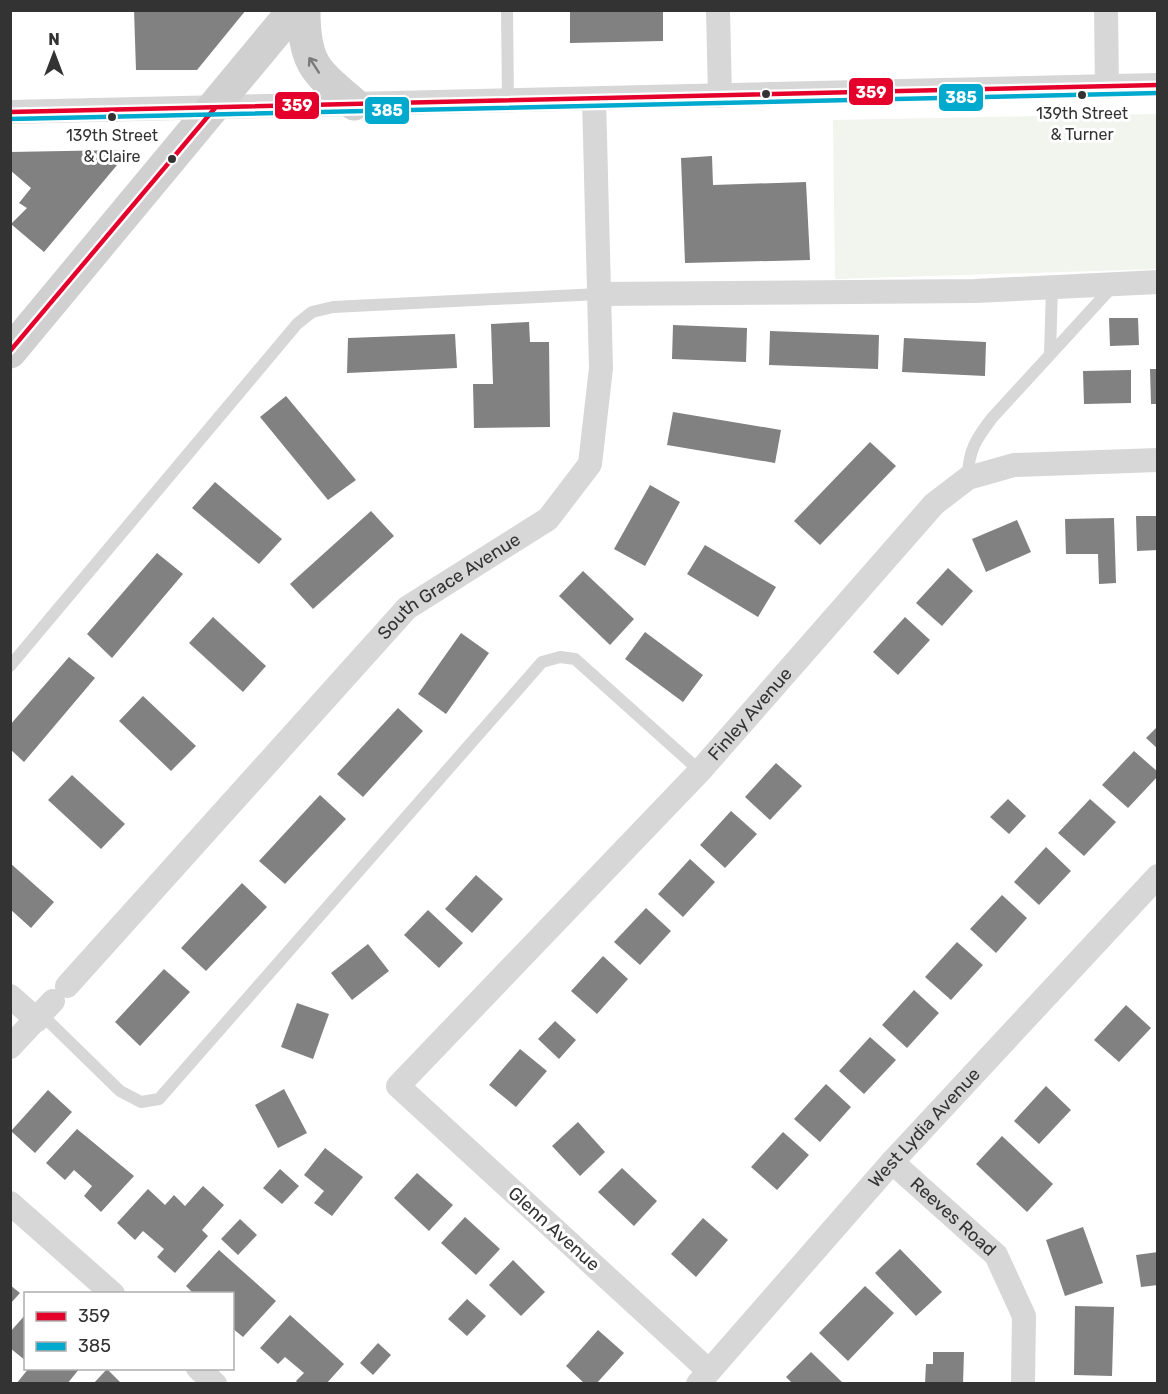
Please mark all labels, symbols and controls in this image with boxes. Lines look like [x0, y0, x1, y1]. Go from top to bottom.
north arrow [24, 24, 84, 84]
text: N [48, 30, 60, 49]
one-way arrow [308, 56, 321, 73]
line badge: 359 [848, 77, 894, 106]
text: 359 [855, 83, 887, 102]
line badge: 385 [938, 83, 984, 112]
unlabelled marker [760, 88, 772, 100]
text: 385 [945, 88, 977, 107]
marker: 139th Street & Turner [1076, 89, 1088, 101]
line badge: 359 [274, 91, 320, 120]
text: 359 [281, 96, 313, 115]
line badge: 385 [364, 96, 410, 125]
text: 385 [371, 101, 403, 120]
place label: 139th Street & Turner [1036, 104, 1128, 144]
marker: 139th Street & Claire [106, 111, 118, 123]
place label: 139th Street & Claire [66, 126, 158, 166]
unlabelled marker [166, 153, 178, 165]
street label: South Grace Avenue [373, 528, 524, 644]
street label: Finley Avenue [703, 663, 797, 765]
street label: West Lydia Avenue [864, 1063, 985, 1192]
street label: Reeves Road [906, 1173, 1001, 1261]
street label: Glenn Avenue [504, 1182, 604, 1276]
legend [24, 1292, 234, 1370]
text: 359 [78, 1305, 110, 1327]
text: 385 [78, 1335, 111, 1357]

